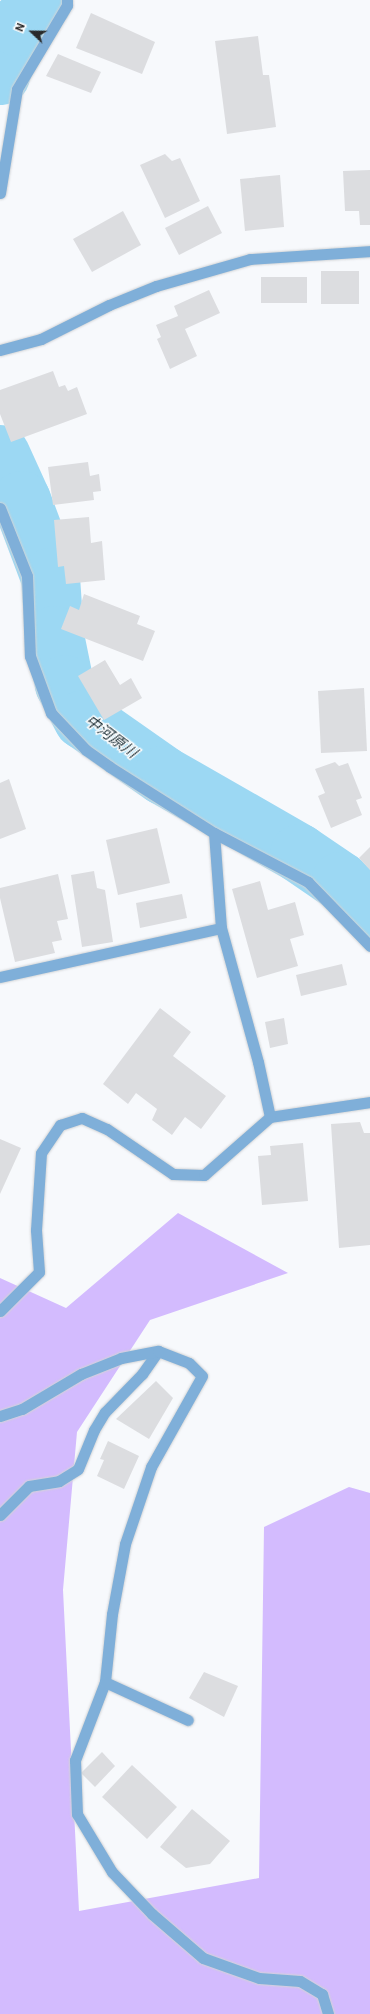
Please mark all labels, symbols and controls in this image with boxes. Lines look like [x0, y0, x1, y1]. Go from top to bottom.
north arrow [12, 12, 52, 52]
text: N [13, 21, 28, 33]
water label: 中河原川 [82, 712, 140, 762]

